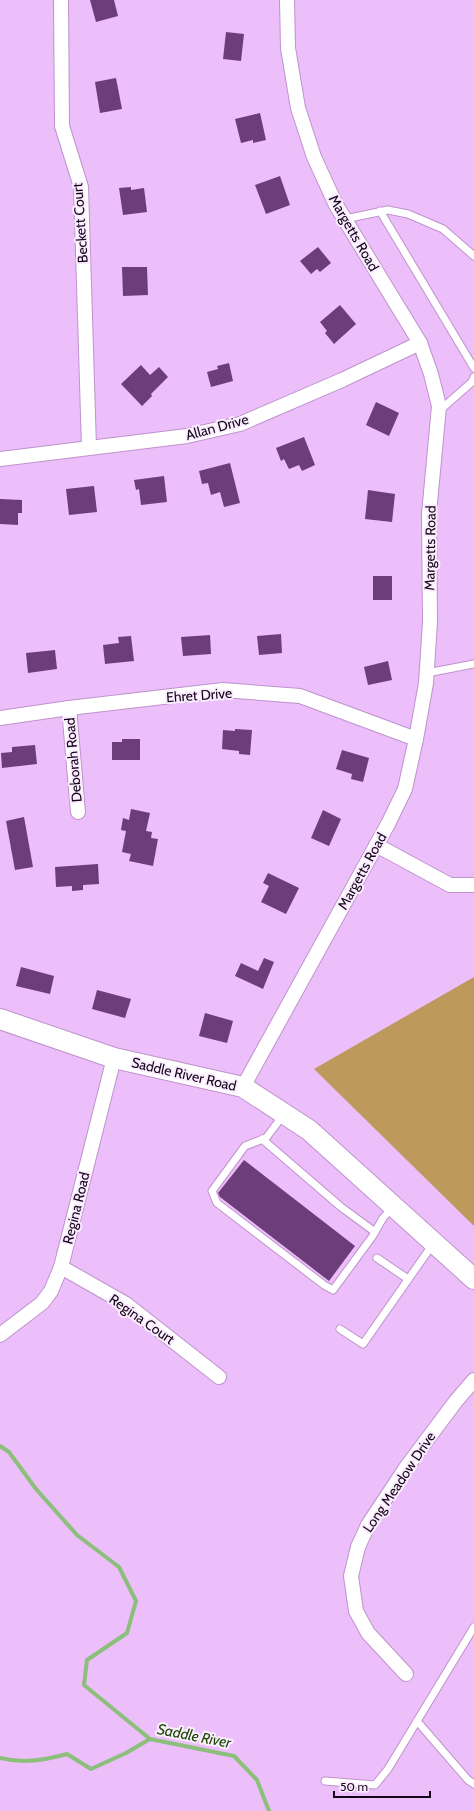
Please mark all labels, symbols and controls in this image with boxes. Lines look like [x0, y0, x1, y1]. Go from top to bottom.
street label: Beckett Court [68, 182, 92, 264]
street label: Margetts Road [325, 192, 383, 274]
street label: Allan Drive [184, 410, 250, 444]
street label: Margetts Road [420, 505, 440, 591]
street label: Ehret Drive [165, 684, 233, 706]
street label: Deborah Road [60, 717, 86, 803]
street label: Margetts Road [333, 829, 391, 913]
street label: Saddle River Road [130, 1053, 238, 1095]
street label: Regina Road [58, 1170, 94, 1246]
street label: Regina Court [106, 1290, 178, 1348]
street label: Long Meadow Drive [359, 1428, 439, 1536]
water label: Saddle River [156, 1720, 234, 1752]
scale bar [334, 1773, 430, 1799]
text: 50 m [340, 1779, 368, 1794]

